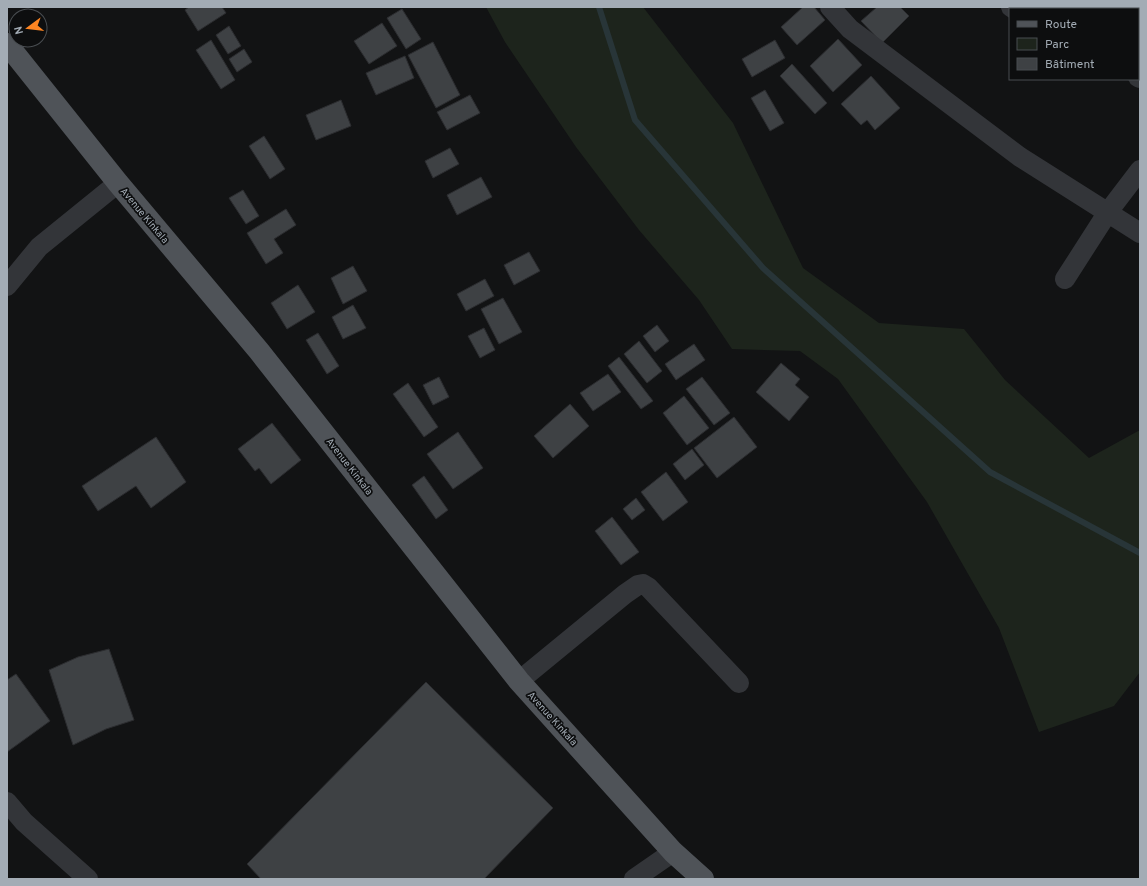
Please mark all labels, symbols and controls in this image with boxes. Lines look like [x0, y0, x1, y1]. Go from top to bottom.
north arrow [8, 8, 48, 48]
legend [1009, 8, 1139, 80]
text: Route [1045, 17, 1077, 33]
text: N [12, 25, 27, 36]
text: Parc [1045, 37, 1069, 53]
text: Bâtiment [1045, 57, 1095, 73]
street label: Avenue Kinkala [117, 185, 171, 246]
street label: Avenue Kinkala [323, 436, 375, 498]
street label: Avenue Kinkala [524, 689, 580, 749]

